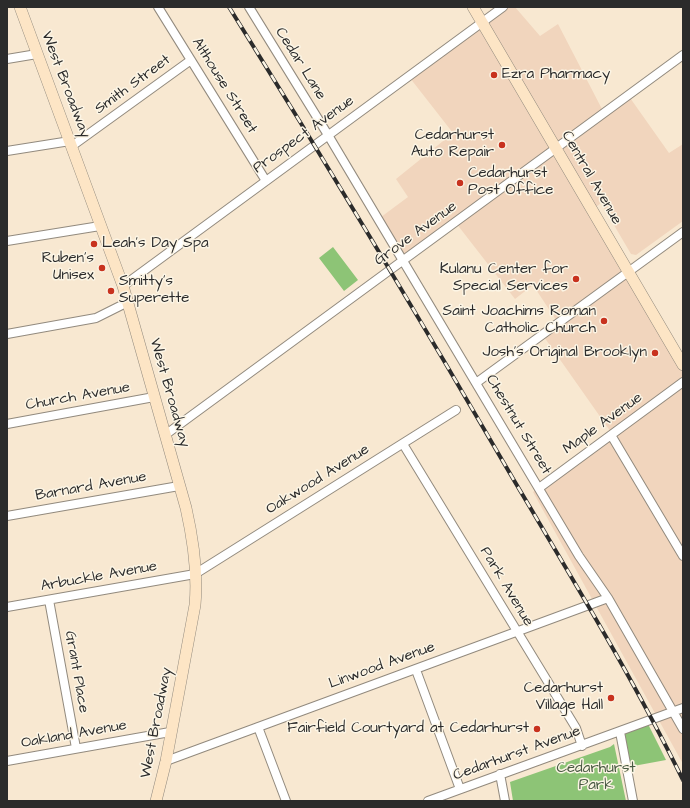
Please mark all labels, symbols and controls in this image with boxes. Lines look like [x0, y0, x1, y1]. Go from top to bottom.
street label: Cedar Lane [271, 24, 329, 104]
street label: West Broadway [36, 29, 94, 141]
street label: Althouse Street [187, 35, 261, 137]
street label: Smith Street [92, 51, 174, 119]
place label: Ezra Pharmacy [502, 66, 610, 84]
marker: Ezra Pharmacy [489, 70, 499, 80]
street label: Prospect Avenue [250, 92, 358, 178]
place label: Cedarhurst Auto Repair [411, 127, 494, 162]
street label: Central Avenue [557, 128, 625, 228]
marker: Cedarhurst Auto Repair [497, 140, 507, 150]
place label: Cedarhurst Post Office [468, 165, 553, 200]
marker: Cedarhurst Post Office [455, 178, 465, 188]
street label: Grove Avenue [371, 198, 461, 270]
place label: Leah's Day Spa [102, 235, 209, 253]
marker: Leah's Day Spa [89, 239, 99, 249]
place label: Ruben's Unisex [42, 250, 94, 285]
place label: Kulanu Center for Special Services [440, 261, 568, 296]
marker: Ruben's Unisex [97, 263, 107, 273]
place label: Smitty's Superette [119, 273, 189, 308]
marker: Kulanu Center for Special Services [571, 274, 581, 284]
marker: Smitty's Superette [106, 286, 116, 296]
place label: Saint Joachims Roman Catholic Church [443, 303, 596, 338]
marker: Saint Joachims Roman Catholic Church [599, 316, 609, 326]
street label: West Broadway [145, 336, 193, 450]
place label: Josh's Original Brooklyn [482, 344, 647, 362]
marker: Josh's Original Brooklyn [650, 348, 660, 358]
street label: Chestnut Street [481, 372, 555, 478]
street label: Church Avenue [24, 379, 132, 415]
street label: Maple Avenue [560, 389, 646, 459]
street label: Oakwood Avenue [263, 441, 373, 519]
street label: Barnard Avenue [34, 468, 148, 506]
street label: Park Avenue [475, 544, 537, 630]
street label: Arbuckle Avenue [39, 558, 159, 596]
street label: Grant Place [60, 630, 92, 714]
street label: Linwood Avenue [326, 638, 438, 694]
street label: West Broadway [137, 666, 177, 780]
place label: Cedarhurst Village Hall [524, 680, 603, 715]
marker: Cedarhurst Village Hall [606, 693, 616, 703]
street label: Oakland Avenue [20, 717, 128, 753]
place label: Fairfield Courtyard at Cedarhurst [287, 720, 529, 738]
street label: Cedarhurst Avenue [451, 723, 583, 785]
marker: Fairfield Courtyard at Cedarhurst [532, 724, 542, 734]
park label: Cedarhurst Park [556, 760, 636, 795]

